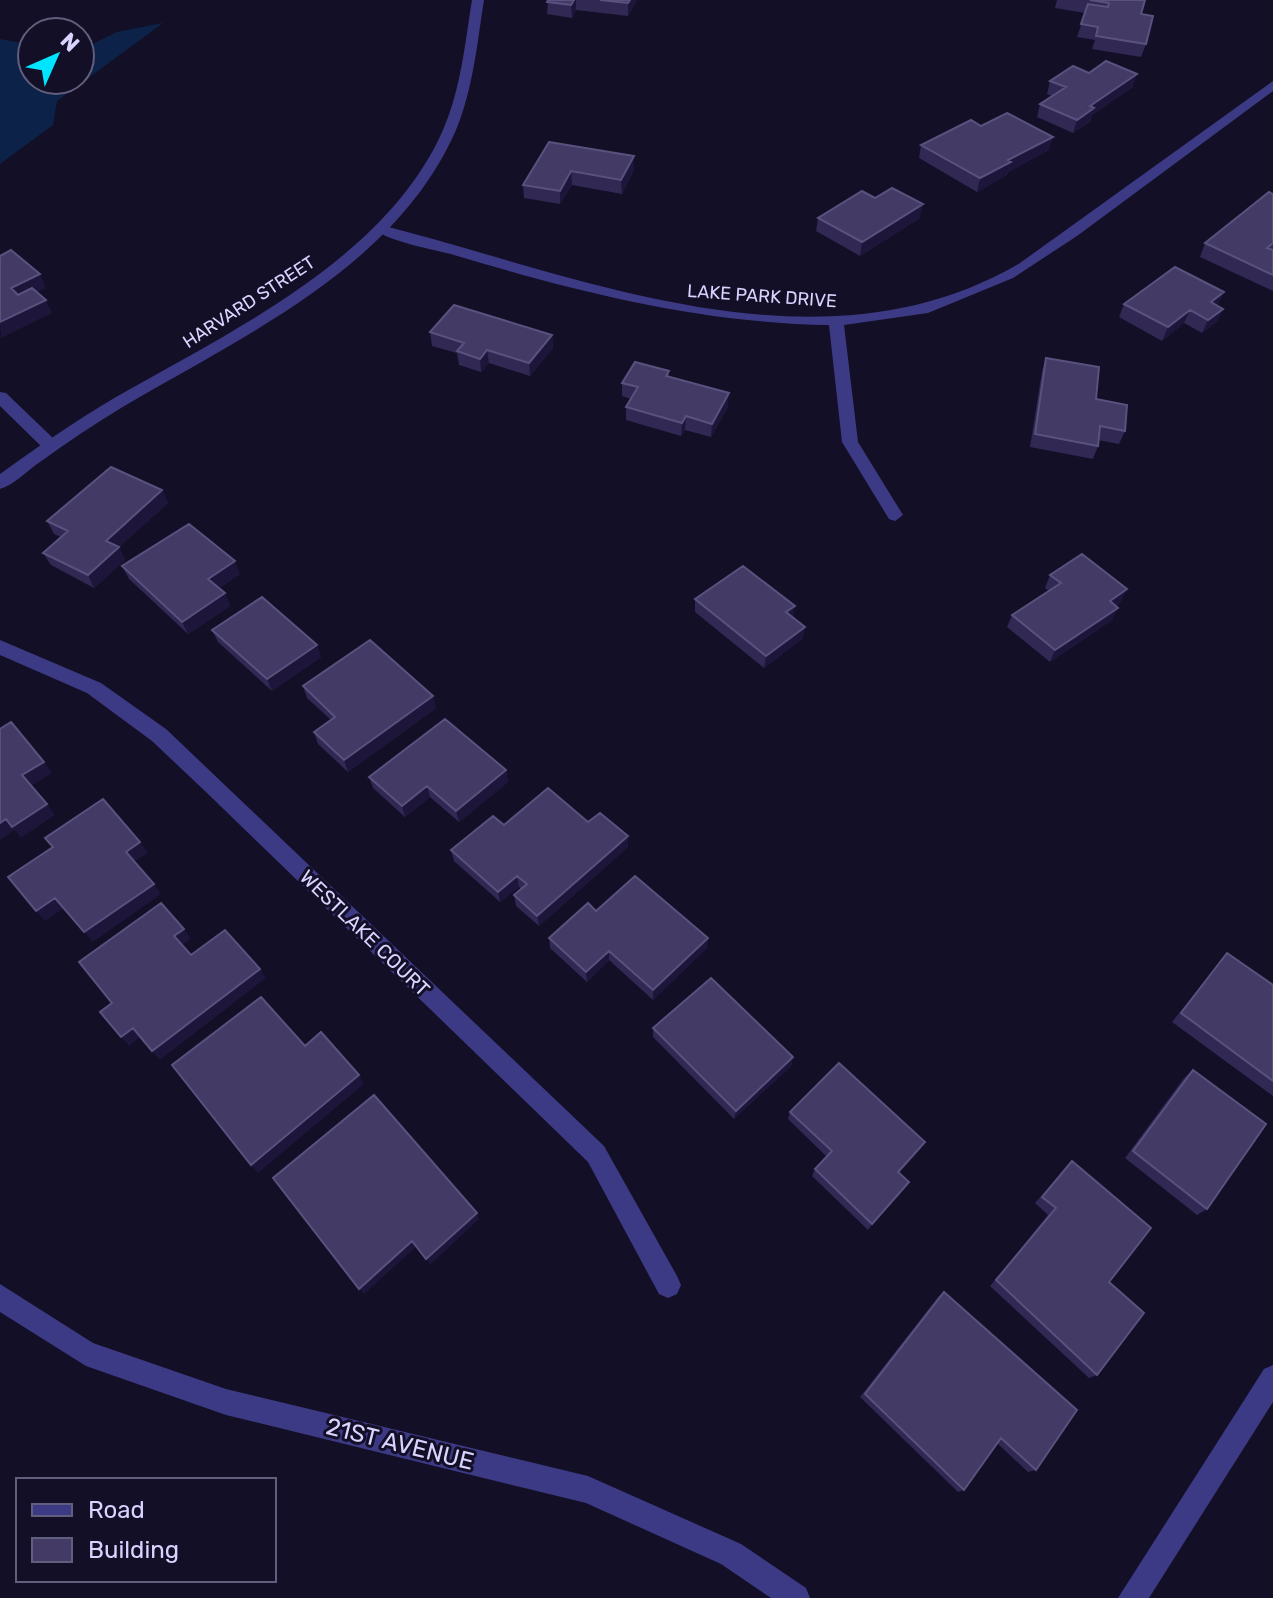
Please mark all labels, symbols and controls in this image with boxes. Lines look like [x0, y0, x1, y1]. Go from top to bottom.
north arrow [16, 16, 96, 96]
text: N [55, 27, 85, 57]
street label: HARVARD STREET [179, 251, 319, 353]
street label: LAKE PARK DRIVE [686, 280, 838, 312]
street label: WESTLAKE COURT [295, 865, 435, 1001]
street label: 21ST AVENUE [323, 1412, 477, 1476]
legend [16, 1478, 276, 1582]
text: Road [88, 1496, 145, 1524]
text: Building [88, 1536, 179, 1564]

